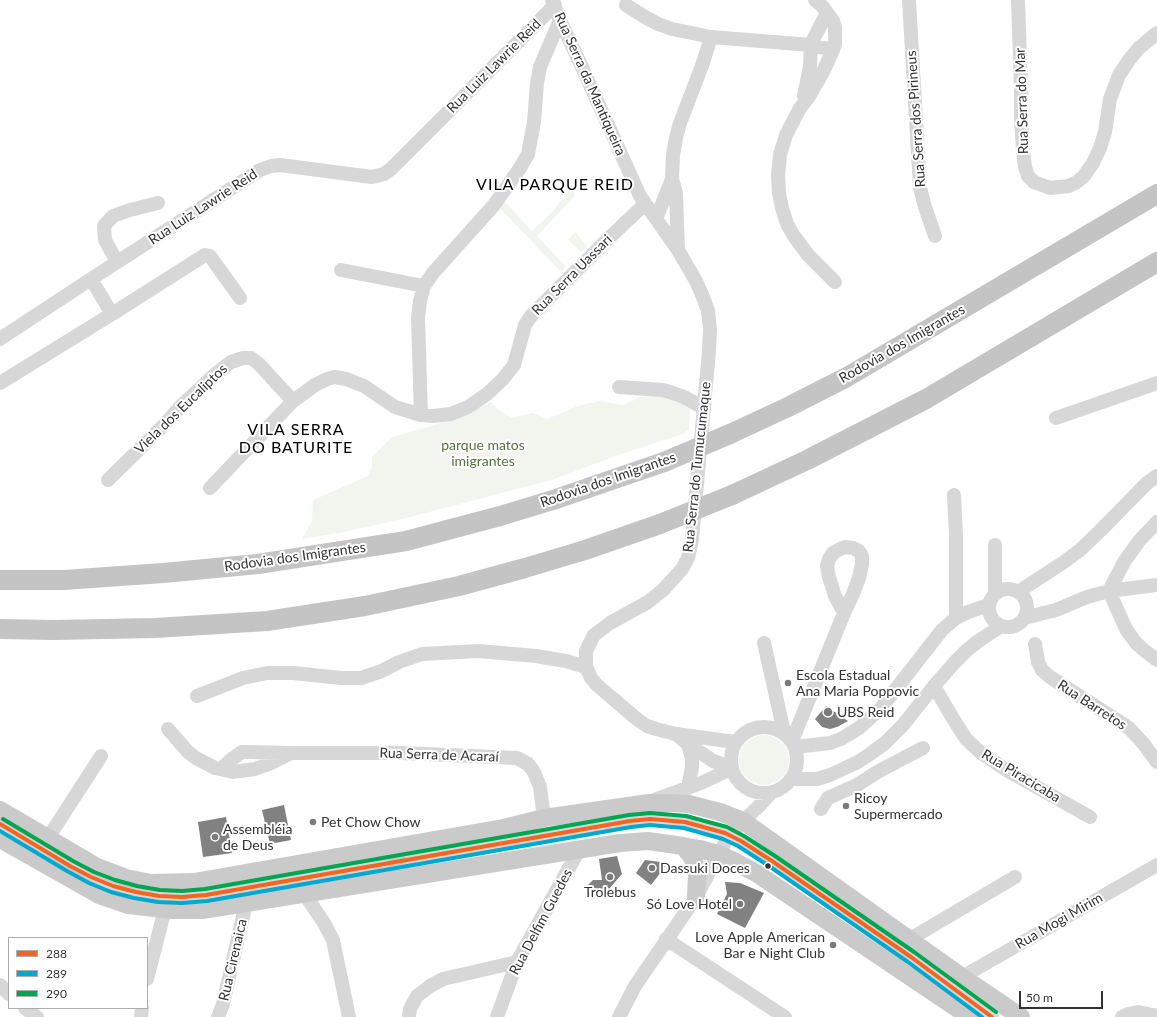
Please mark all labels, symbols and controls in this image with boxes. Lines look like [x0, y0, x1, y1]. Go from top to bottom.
street label: Rua Serra da Mantiqueira [551, 10, 629, 158]
street label: Rua Luiz Lawrie Reid [443, 15, 545, 117]
street label: Rua Serra do Mar [1012, 47, 1032, 155]
street label: Rua Serra dos Pirineus [903, 50, 929, 188]
street label: Rua Luiz Lawrie Reid [146, 166, 260, 248]
district label: VILA PARQUE REID [476, 175, 634, 195]
street label: Rua Serra Uassari [528, 231, 616, 319]
street label: Rodovia dos Imigrantes [836, 301, 968, 387]
street label: Viela dos Eucaliptos [131, 361, 231, 457]
street label: Rua Serra do Tumucumaque [680, 381, 714, 553]
district label: VILA SERRA DO BATURITE [239, 420, 353, 458]
park label: parque matos imigrantes [441, 437, 525, 470]
street label: Rodovia dos Imigrantes [538, 449, 678, 511]
street label: Rodovia dos Imigrantes [223, 539, 367, 575]
place label: Escola Estadual Ana Maria Poppovic [796, 667, 919, 700]
street label: Rua Barretos [1054, 676, 1130, 734]
marker: Escola Estadual Ana Maria Poppovic [783, 678, 793, 688]
place label: UBS Reid [837, 704, 894, 720]
marker: UBS Reid [822, 706, 834, 718]
street label: Rua Serra de Acaraí [379, 745, 499, 765]
street label: Rua Piracicaba [979, 746, 1063, 806]
place label: Ricoy Supermercado [854, 790, 943, 822]
marker: Ricoy Supermercado [841, 801, 851, 811]
place label: Pet Chow Chow [321, 814, 421, 830]
marker: Pet Chow Chow [308, 817, 318, 827]
place label: Assembléia de Deus [223, 821, 292, 854]
marker: Assembléia de Deus [210, 832, 220, 842]
place label: Dassuki Doces [660, 860, 750, 876]
unlabelled marker [763, 861, 773, 871]
marker: Dassuki Doces [647, 863, 657, 873]
street label: Rua Delfim Guedes [506, 866, 576, 978]
marker: Trolebus [605, 872, 615, 882]
place label: Trolebus [584, 884, 636, 900]
street label: Rua Mogi Mirim [1012, 889, 1106, 953]
place label: Só Love Hotel [647, 896, 732, 912]
marker: Só Love Hotel [735, 899, 745, 909]
street label: Rua Cirenaica [215, 917, 251, 1003]
place label: Love Apple American Bar e Night Club [695, 929, 825, 962]
legend [8, 937, 148, 1009]
marker: Love Apple American Bar e Night Club [828, 940, 838, 950]
text: 288 [46, 946, 67, 961]
text: 289 [46, 966, 67, 981]
scale bar [1021, 983, 1105, 1009]
text: 290 [46, 986, 67, 1001]
text: 50 m [1026, 990, 1053, 1005]

